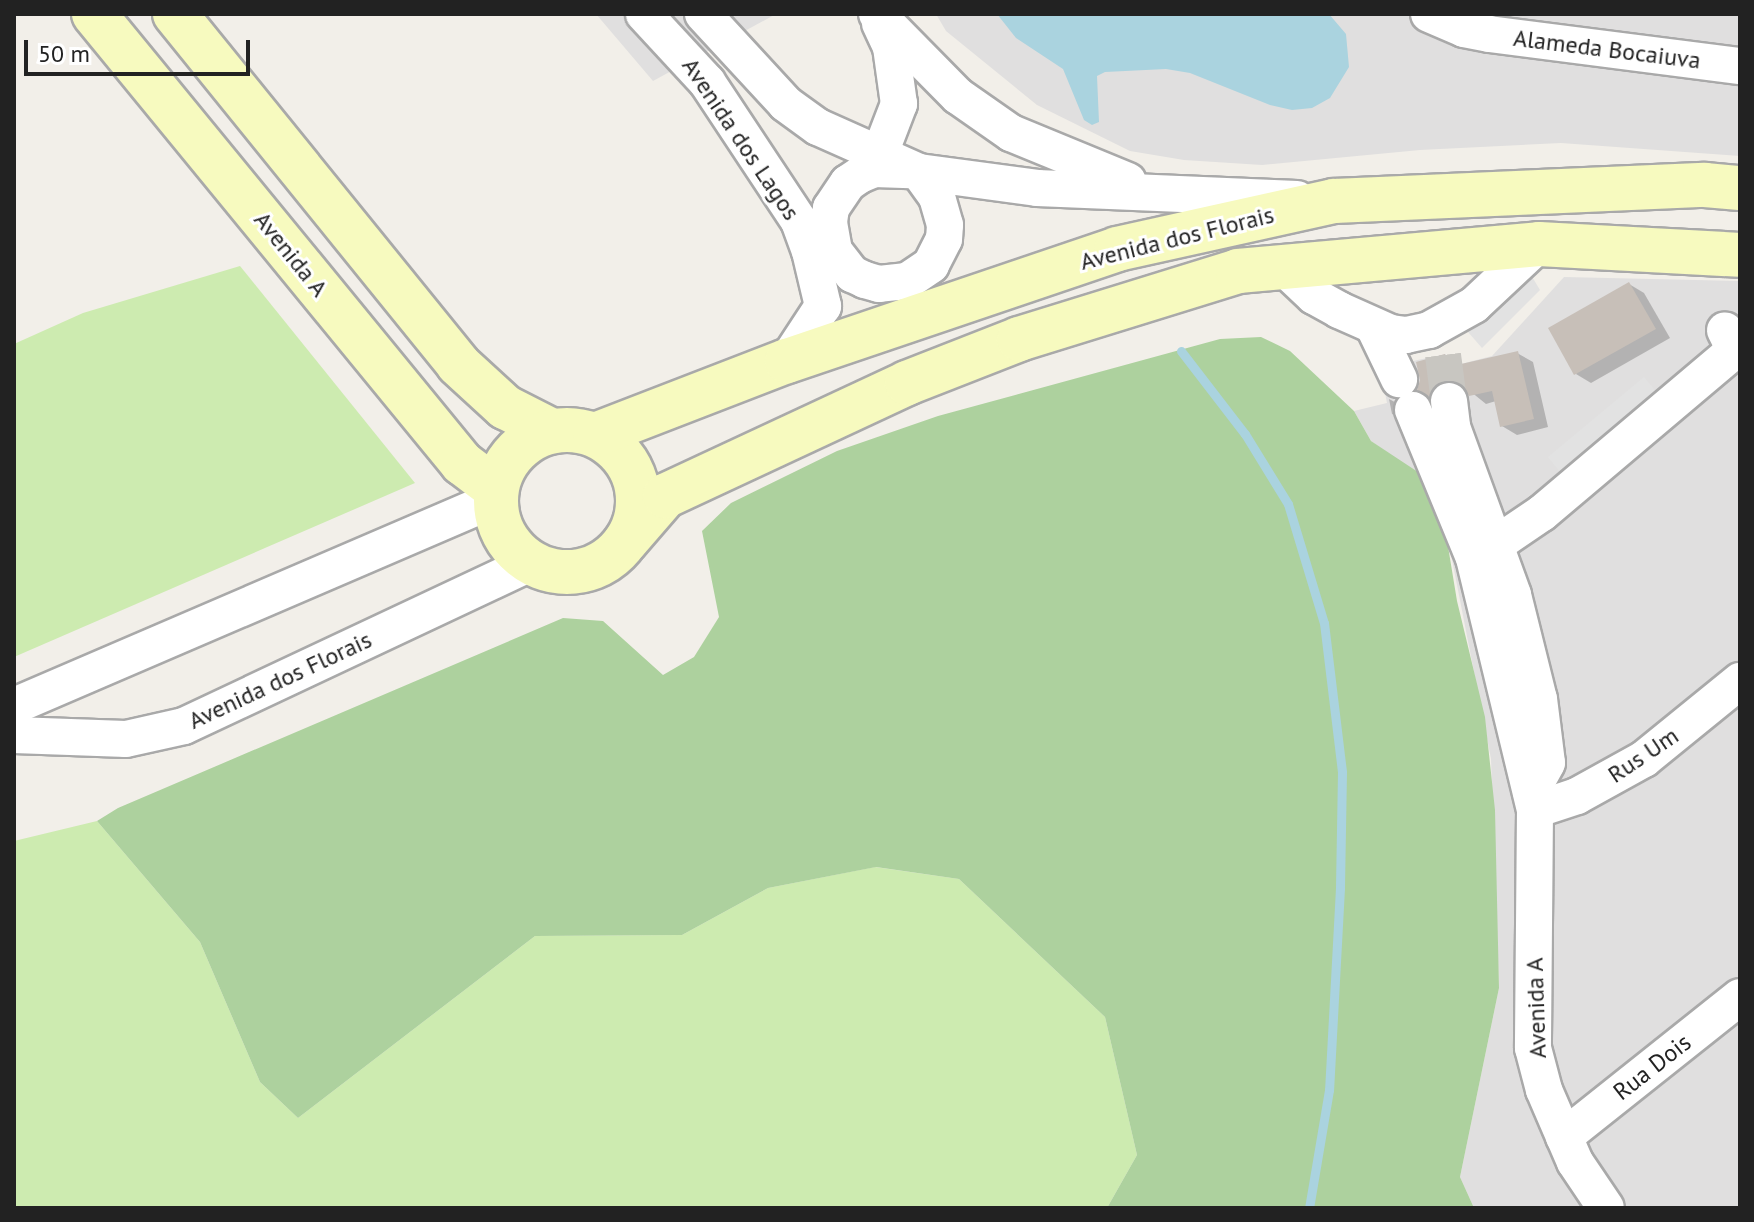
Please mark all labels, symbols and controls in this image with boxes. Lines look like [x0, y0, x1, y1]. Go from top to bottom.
street label: Alameda Bocaiuva [1512, 23, 1702, 75]
scale bar [28, 24, 254, 74]
text: 50 m [38, 38, 90, 69]
street label: Avenida dos Lagos [676, 52, 806, 226]
street label: Avenida dos Florais [1077, 200, 1277, 276]
street label: Avenida A [248, 205, 334, 303]
street label: Avenida dos Florais [184, 625, 376, 735]
street label: Rus Um [1602, 721, 1684, 789]
street label: Avenida A [1520, 957, 1552, 1059]
street label: Rua Dois [1608, 1028, 1696, 1106]

